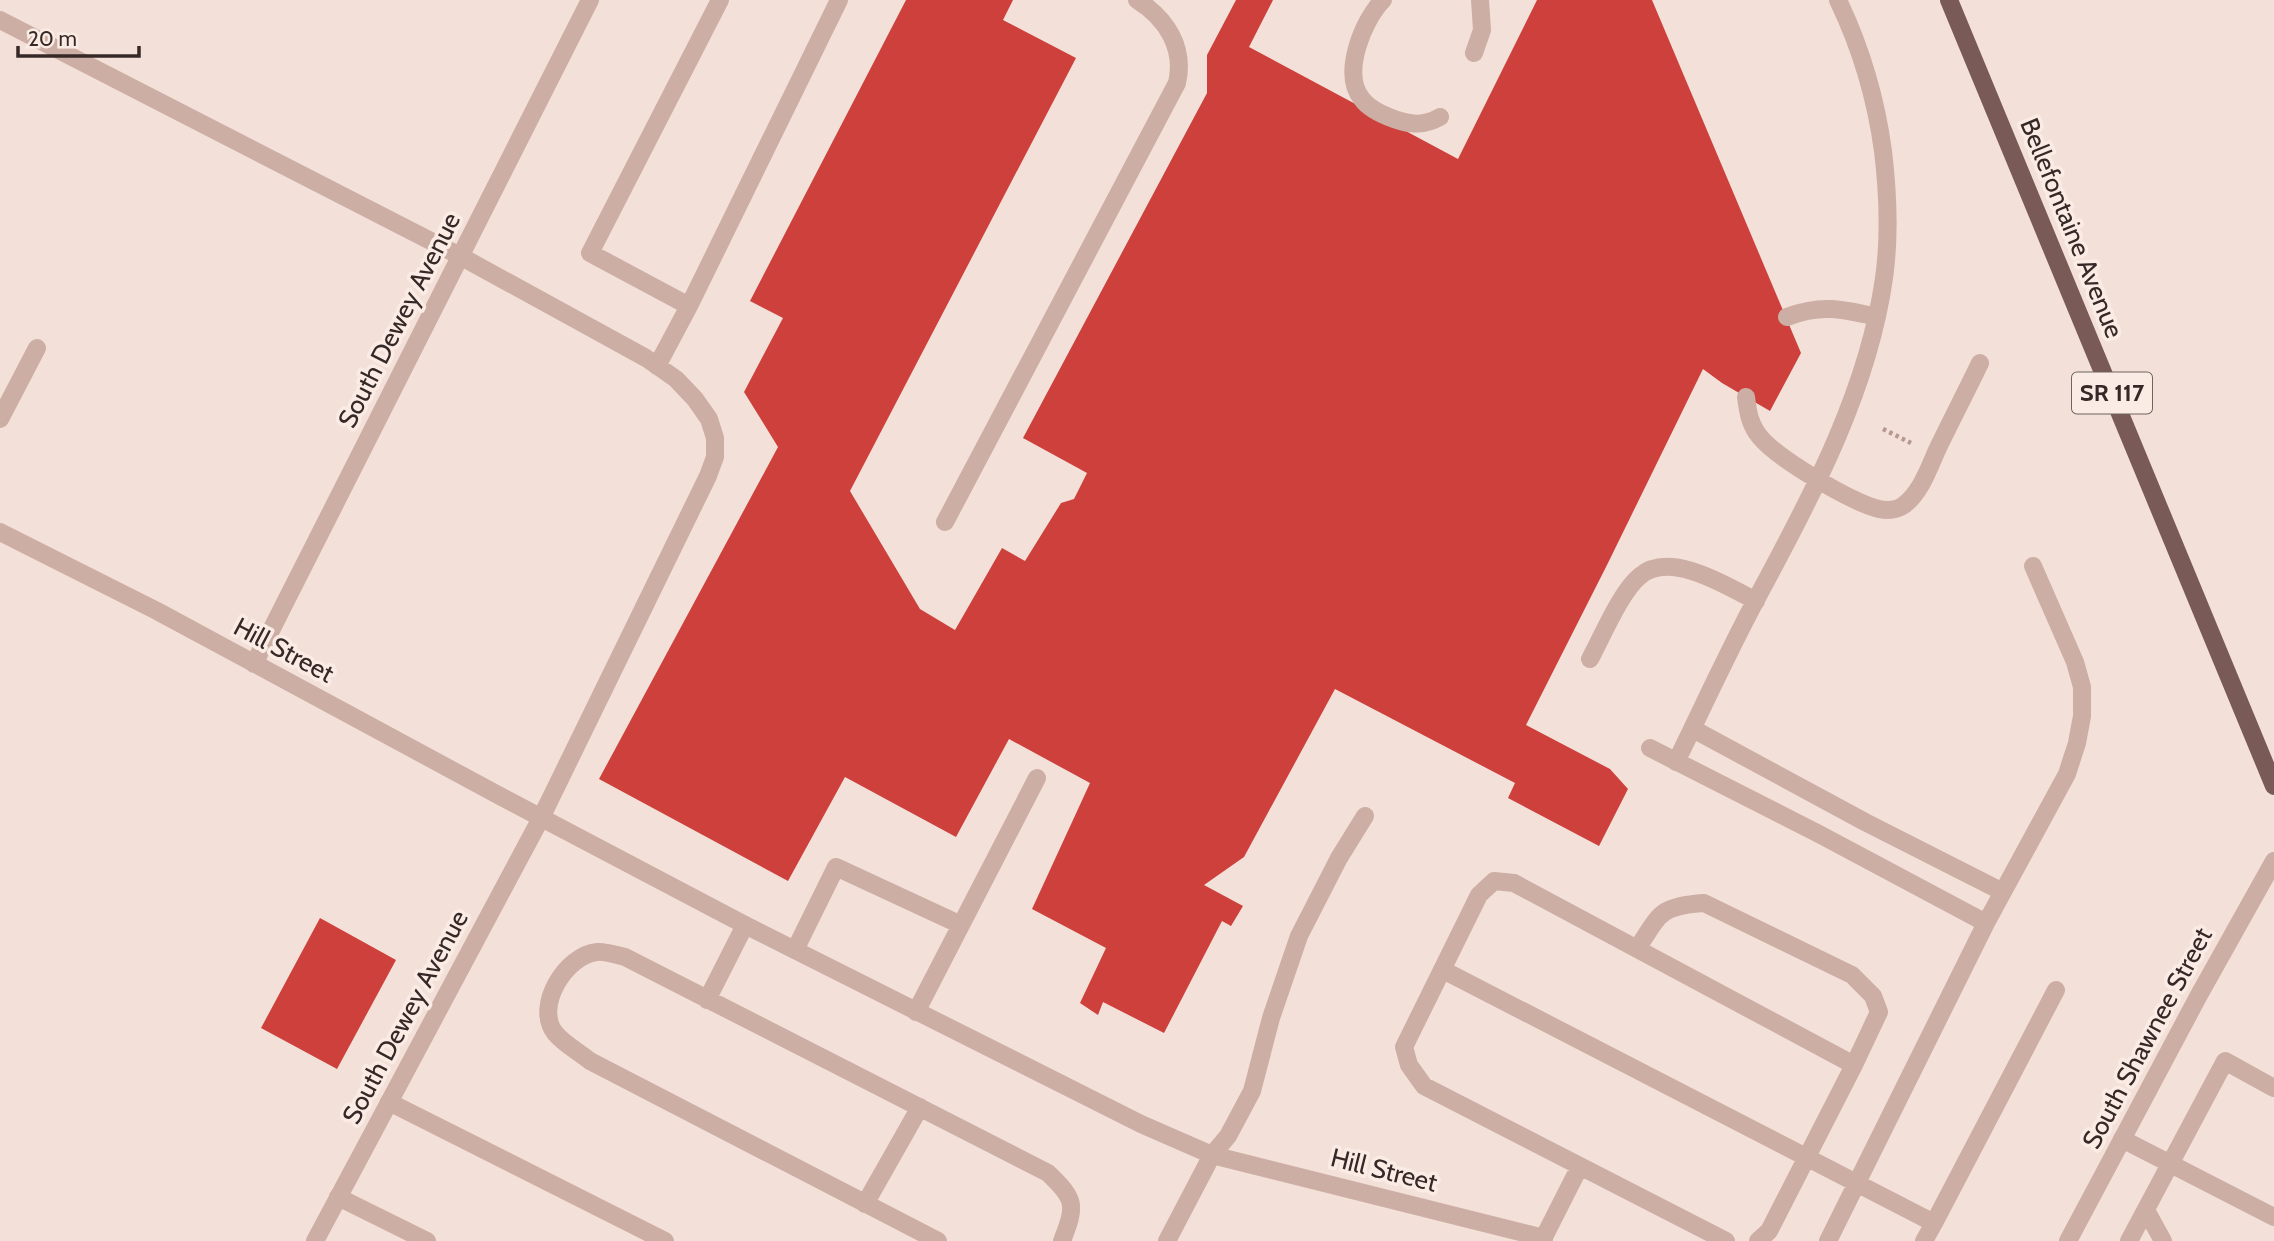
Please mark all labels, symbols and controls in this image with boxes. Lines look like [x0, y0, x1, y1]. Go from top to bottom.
scale bar [18, 14, 138, 58]
text: 20 m [28, 26, 77, 51]
street label: Bellefontaine Avenue [2013, 113, 2131, 343]
street label: South Dewey Avenue [331, 207, 467, 433]
road number: SR 117 [2072, 372, 2152, 414]
street label: Hill Street [229, 610, 340, 690]
street label: South Dewey Avenue [335, 905, 475, 1129]
street label: South Shawnee Street [2075, 922, 2219, 1154]
street label: Hill Street [1327, 1141, 1441, 1199]

